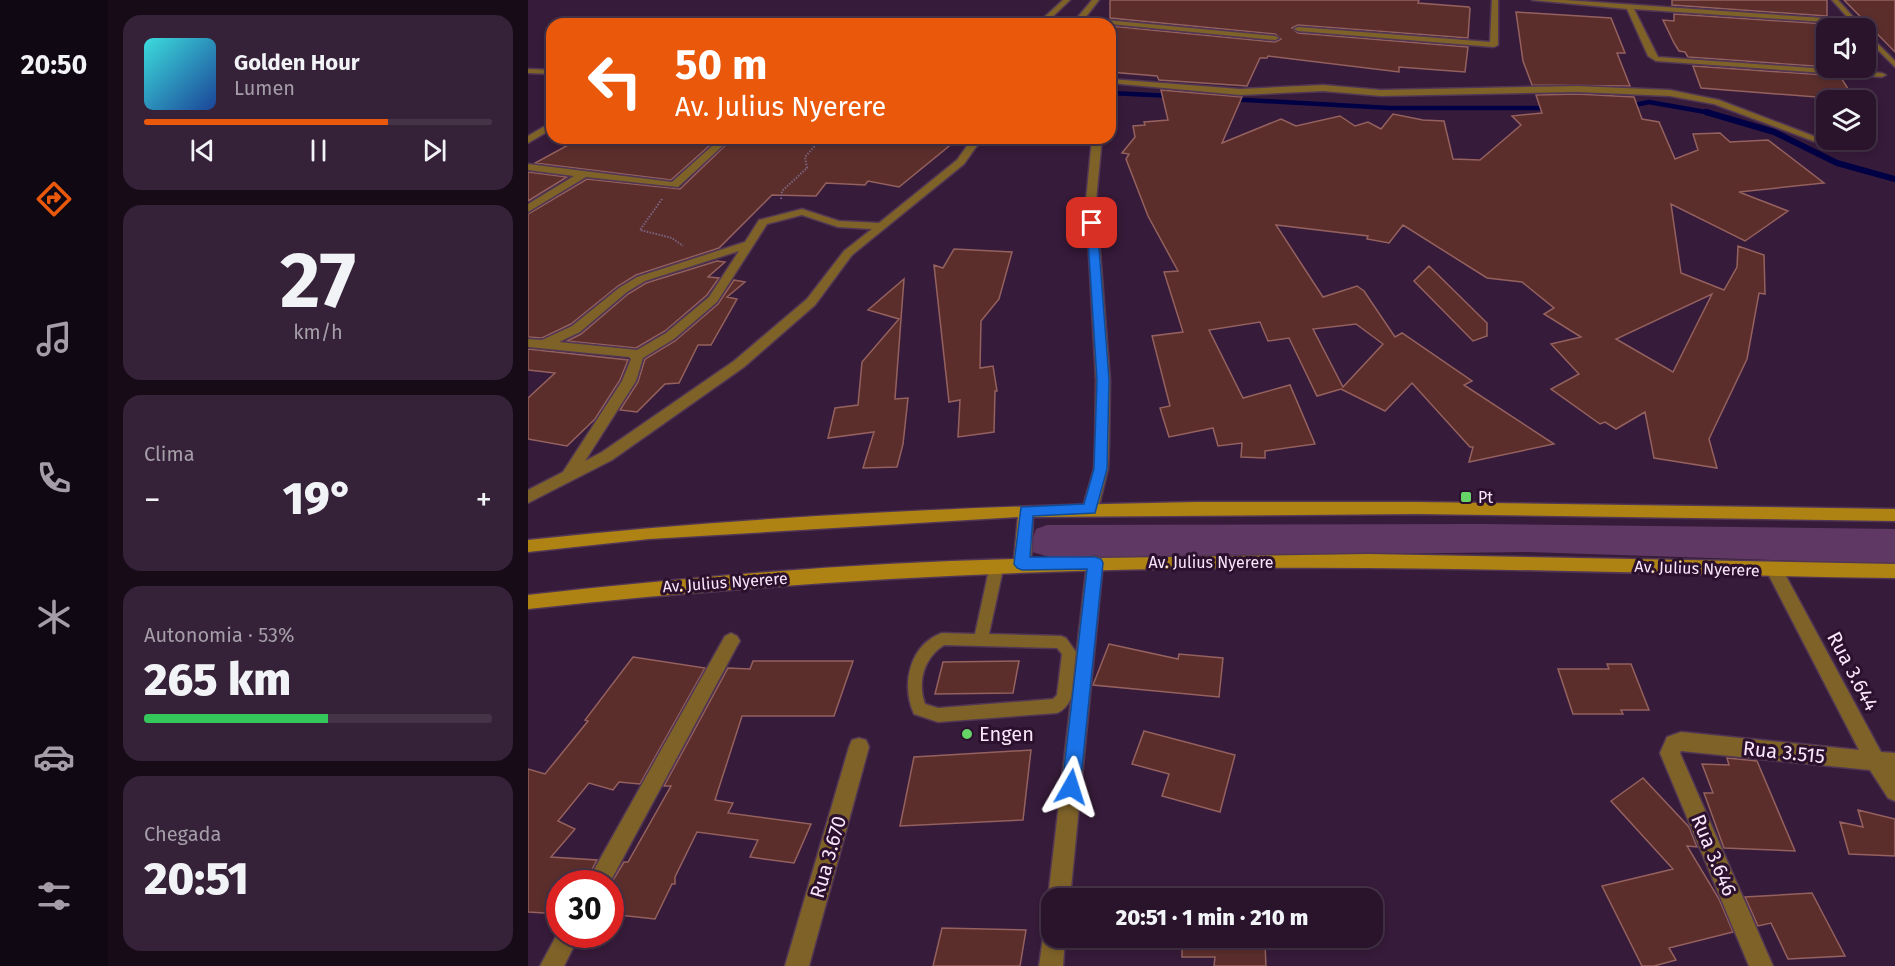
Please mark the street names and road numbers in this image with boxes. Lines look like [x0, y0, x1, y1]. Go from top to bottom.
street label: Av. Julius Nyerere [1148, 553, 1274, 572]
street label: Av. Julius Nyerere [1634, 557, 1760, 580]
street label: Av. Julius Nyerere [662, 569, 788, 596]
street label: Rua 3.644 [1822, 627, 1884, 715]
street label: Rua 3.515 [1742, 736, 1826, 768]
street label: Rua 3.646 [1686, 811, 1742, 899]
street label: Rua 3.670 [805, 813, 851, 901]

